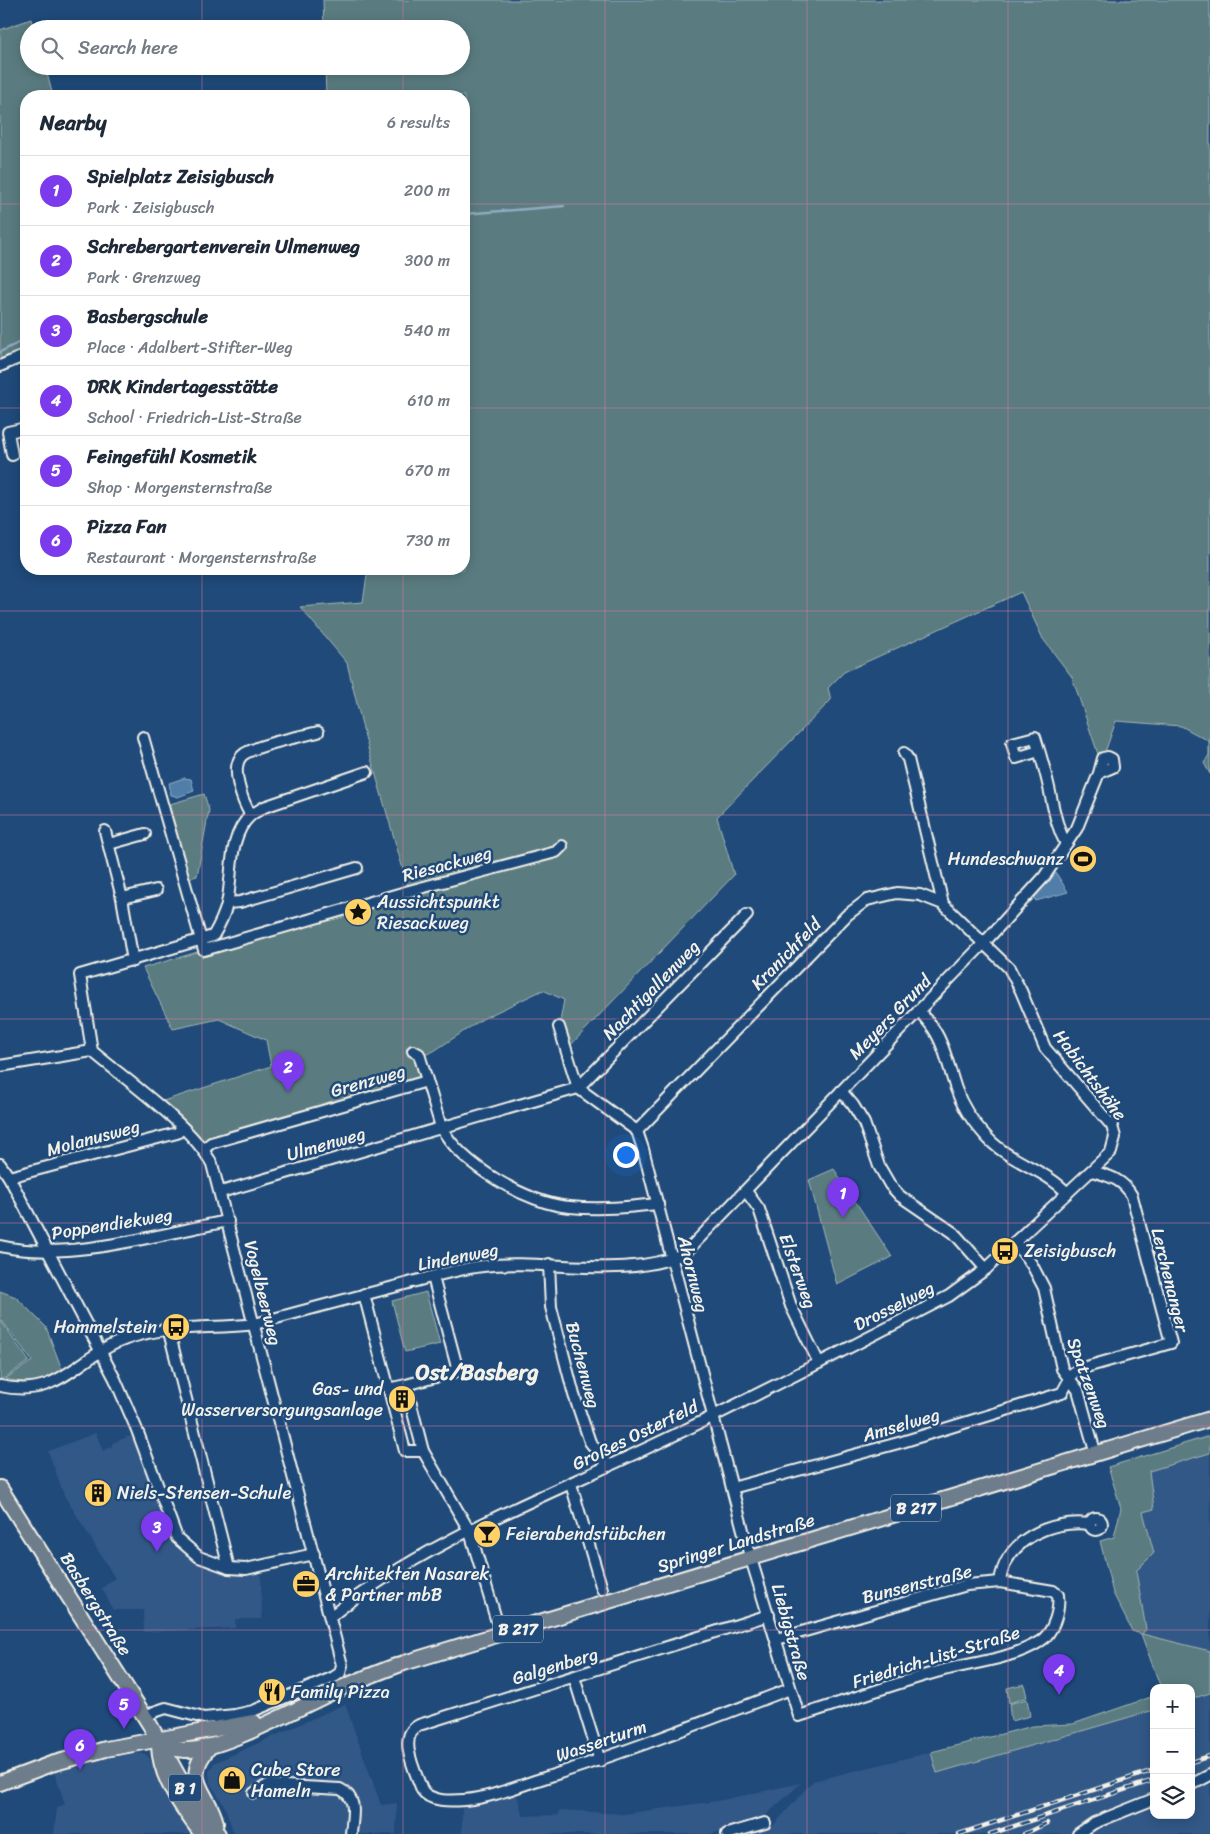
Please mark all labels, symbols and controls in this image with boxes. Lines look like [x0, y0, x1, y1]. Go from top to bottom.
search box [20, 20, 470, 75]
text: Search here [78, 31, 178, 64]
icon: search [38, 34, 66, 62]
text: Nearby [40, 104, 106, 142]
text: 6 results [387, 108, 450, 137]
text: Spielplatz Zeisigbusch [87, 160, 274, 193]
text: 1 [53, 176, 59, 205]
text: 200 m [404, 176, 450, 205]
text: Park · Zeisigbusch [87, 193, 214, 222]
text: Schrebergartenverein Ulmenweg [87, 230, 360, 263]
text: 2 [51, 246, 61, 275]
text: 300 m [405, 246, 450, 275]
text: Park · Grenzweg [87, 263, 201, 292]
text: Basbergschule [87, 300, 208, 333]
text: 3 [52, 316, 60, 345]
text: 540 m [404, 316, 450, 345]
text: Place · Adalbert-Stifter-Weg [87, 333, 293, 362]
text: DRK Kindertagesstätte [87, 370, 278, 403]
text: 4 [51, 386, 61, 415]
text: 610 m [407, 386, 450, 415]
text: School · Friedrich-List-Straße [87, 403, 302, 432]
text: Feingefühl Kosmetik [87, 440, 257, 473]
text: 5 [51, 456, 61, 485]
text: 670 m [405, 456, 450, 485]
text: Shop · Morgensternstraße [87, 473, 272, 502]
text: Pizza Fan [87, 510, 167, 543]
text: 6 [51, 526, 61, 555]
text: 730 m [406, 526, 450, 555]
text: Restaurant · Morgensternstraße [87, 543, 316, 572]
street label: Riesackweg [399, 837, 495, 891]
place label: Hundeschwanz [948, 843, 1064, 875]
sports icon: Hundeschwanz [1068, 844, 1098, 874]
place label: Aussichtspunkt Riesackweg [376, 886, 500, 939]
place icon: Aussichtspunkt Riesackweg [343, 897, 373, 927]
street label: Kranichfeld [743, 909, 830, 998]
street label: Nachtigallenweg [594, 932, 708, 1048]
street label: Meyers Grund [840, 965, 941, 1067]
street label: Habichtshöhe [1045, 1022, 1135, 1128]
pin: 2 [272, 1051, 304, 1092]
street label: Grenzweg [327, 1055, 409, 1107]
street label: Molanusweg [43, 1110, 143, 1166]
street label: Ulmenweg [283, 1117, 369, 1171]
your location [613, 1142, 639, 1168]
pin: 1 [827, 1177, 859, 1218]
street label: Poppendiekweg [49, 1199, 175, 1249]
street label: Lerchenanger [1142, 1224, 1199, 1337]
street label: Elsterweg [770, 1229, 826, 1313]
street label: Ahornweg [668, 1231, 718, 1316]
street label: Lindenweg [415, 1233, 501, 1281]
place label: Zeisigbusch [1024, 1235, 1116, 1267]
bus stop icon: Zeisigbusch [990, 1236, 1020, 1266]
street label: Vogelbeerweg [234, 1237, 292, 1349]
street label: Drosselweg [848, 1272, 940, 1340]
place label: Hammelstein [54, 1311, 157, 1343]
bus stop icon: Hammelstein [161, 1312, 191, 1342]
street label: Buchenweg [556, 1318, 610, 1412]
street label: Spatzenweg [1058, 1333, 1120, 1433]
district label: Ost/Basberg [415, 1353, 539, 1392]
place label: Gas- und Wasserversorgungsanlage [181, 1373, 385, 1426]
building icon: Gas- und Wasserversorgungsanlage [387, 1384, 417, 1414]
street label: Großes Osterfeld [566, 1390, 705, 1479]
street label: Amselweg [858, 1399, 943, 1452]
place label: Niels-Stensen-Schule [117, 1477, 292, 1509]
building icon: Niels-Stensen-Schule [83, 1478, 113, 1508]
road number: B 217 [891, 1495, 941, 1522]
street label: Springer Landstraße [653, 1504, 819, 1582]
pin: 3 [141, 1511, 173, 1552]
place label: Feierabendstübchen [506, 1518, 666, 1550]
bar icon: Feierabendstübchen [472, 1519, 502, 1549]
street label: Basbergstraße [51, 1546, 141, 1662]
street label: Bunsenstraße [859, 1555, 975, 1613]
place label: Architekten Nasarek & Partner mbB [324, 1558, 489, 1611]
office icon: Architekten Nasarek & Partner mbB [291, 1569, 321, 1599]
street label: Liebigstraße [762, 1580, 820, 1684]
road number: B 217 [493, 1616, 543, 1642]
street label: Friedrich-List-Straße [848, 1616, 1024, 1698]
street label: Galgenberg [508, 1638, 602, 1694]
pin: 4 [1043, 1654, 1075, 1695]
place label: Family Pizza [291, 1676, 390, 1708]
restaurant icon: Family Pizza [257, 1677, 287, 1707]
map controls [1150, 1684, 1195, 1819]
button: + [1150, 1684, 1195, 1729]
pin: 5 [108, 1688, 140, 1729]
street label: Wasserturm [551, 1710, 651, 1772]
pin: 6 [64, 1729, 96, 1770]
button: − [1150, 1729, 1195, 1774]
place label: Cube Store Hameln [251, 1754, 340, 1807]
shop icon: Cube Store Hameln [217, 1765, 247, 1795]
button: layers [1150, 1774, 1195, 1819]
road number: B 1 [169, 1775, 201, 1802]

